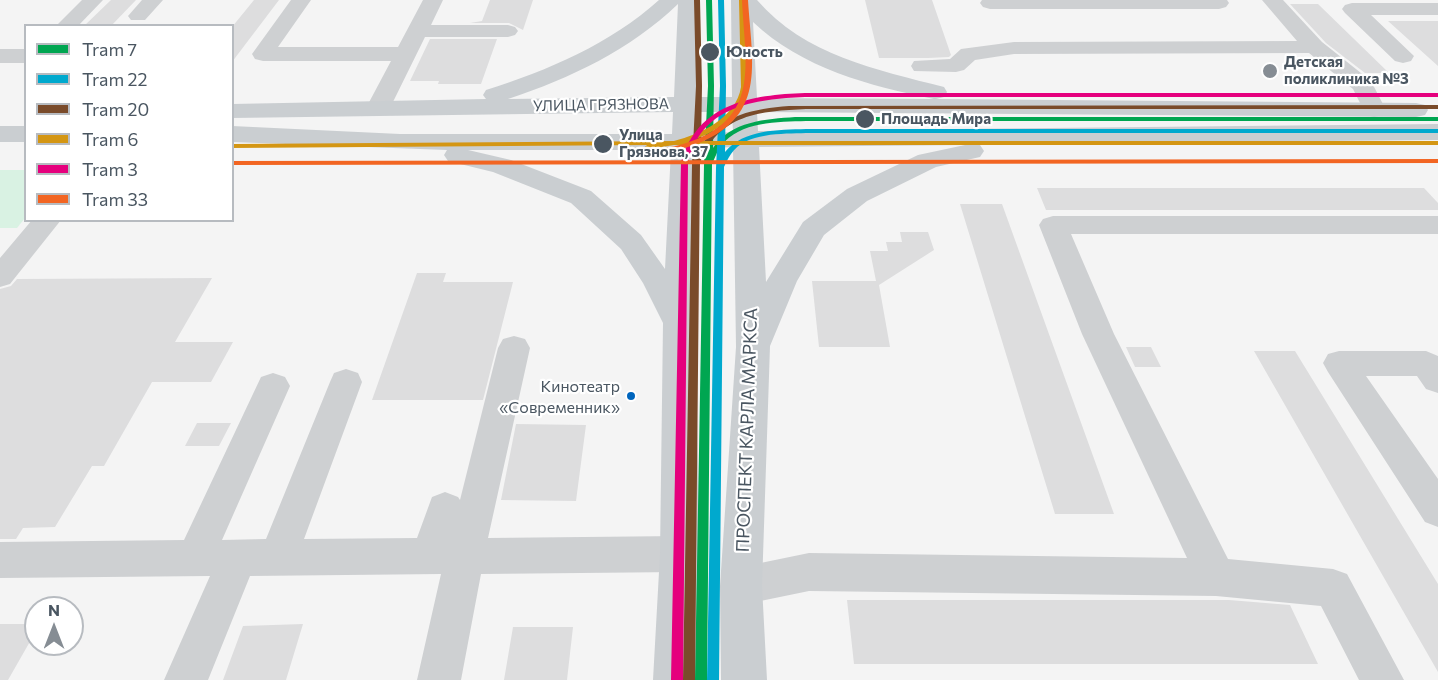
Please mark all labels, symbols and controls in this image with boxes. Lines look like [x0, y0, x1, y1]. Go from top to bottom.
legend [24, 24, 234, 222]
text: Tram 7 [82, 38, 137, 60]
marker: Юность [699, 41, 721, 63]
place label: Юность [726, 43, 783, 61]
place label: Детская поликлиника №3 [1284, 53, 1409, 88]
marker: Детская поликлиника №3 [1261, 62, 1279, 80]
text: Tram 22 [82, 68, 148, 90]
street label: УЛИЦА ГРЯЗНОВА [533, 95, 669, 115]
text: Tram 20 [82, 98, 149, 120]
marker: Площадь Мира [854, 108, 876, 130]
place label: Площадь Мира [881, 110, 991, 128]
place label: Улица Грязнова, 37 [619, 126, 708, 161]
text: Tram 6 [82, 128, 139, 150]
marker: Улица Грязнова, 37 [592, 133, 614, 155]
text: Tram 3 [82, 158, 138, 180]
text: Tram 33 [82, 188, 148, 210]
street label: ПРОСПЕКТ КАРЛА МАРКСА [732, 307, 762, 553]
place label: Кинотеатр «Современник» [499, 377, 620, 415]
marker: Кинотеатр «Современник» [625, 390, 637, 402]
north arrow [24, 596, 84, 656]
text: N [48, 600, 60, 619]

